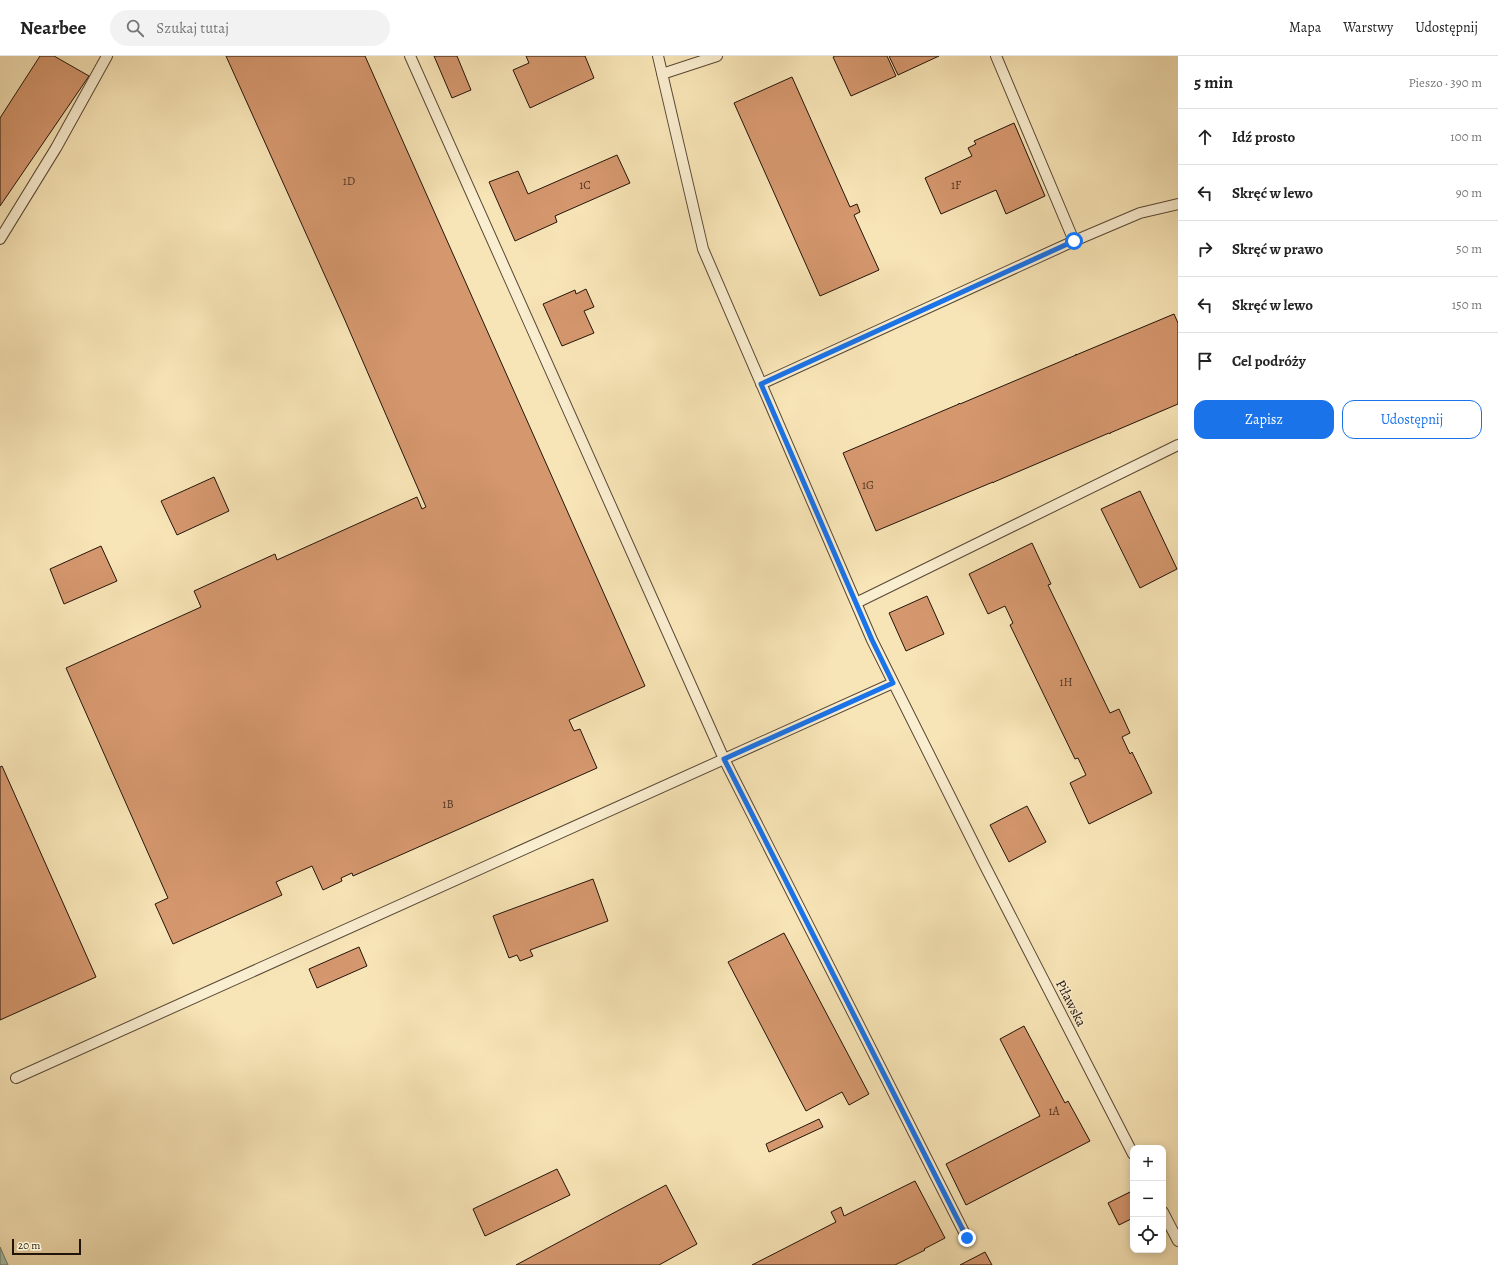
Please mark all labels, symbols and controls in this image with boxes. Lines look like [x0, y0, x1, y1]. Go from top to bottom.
search box [110, 10, 390, 46]
text: Nearbee [20, 15, 86, 41]
icon: search [124, 17, 146, 39]
text: Szukaj tutaj [156, 18, 229, 38]
text: Mapa [1289, 18, 1321, 37]
text: Warstwy [1343, 18, 1393, 37]
text: Udostępnij [1415, 18, 1478, 37]
text: 5 min [1194, 71, 1233, 94]
text: Pieszo · 390 m [1408, 74, 1482, 91]
icon: ahead [1194, 126, 1216, 148]
text: Idź prosto [1232, 127, 1295, 147]
text: 100 m [1450, 128, 1482, 145]
house number: 1D [343, 173, 355, 189]
house number: 1C [579, 177, 591, 193]
house number: 1F [951, 177, 961, 193]
icon: left [1194, 182, 1216, 204]
text: Skręć w lewo [1232, 183, 1313, 203]
text: 90 m [1456, 184, 1482, 201]
route start [1065, 232, 1083, 250]
icon: right [1194, 238, 1216, 260]
text: Skręć w prawo [1232, 239, 1323, 259]
text: 50 m [1456, 240, 1482, 257]
icon: left [1194, 294, 1216, 316]
text: Skręć w lewo [1232, 295, 1313, 315]
text: 150 m [1452, 296, 1482, 313]
icon: arrive [1194, 350, 1216, 372]
text: Cel podróży [1232, 351, 1306, 371]
button: Zapisz [1194, 400, 1334, 439]
button: Udostępnij [1342, 400, 1482, 439]
house number: 1G [862, 477, 874, 493]
house number: 1H [1059, 674, 1073, 690]
house number: 1B [442, 796, 454, 812]
street label: Piławska [1051, 976, 1091, 1030]
house number: 1A [1048, 1103, 1061, 1119]
map controls [1130, 1145, 1166, 1253]
button: + [1130, 1145, 1166, 1181]
button: − [1130, 1181, 1166, 1217]
button: locate [1130, 1217, 1166, 1253]
route end [958, 1229, 976, 1247]
scale bar [12, 1237, 81, 1256]
text: 20 m [18, 1238, 40, 1253]

